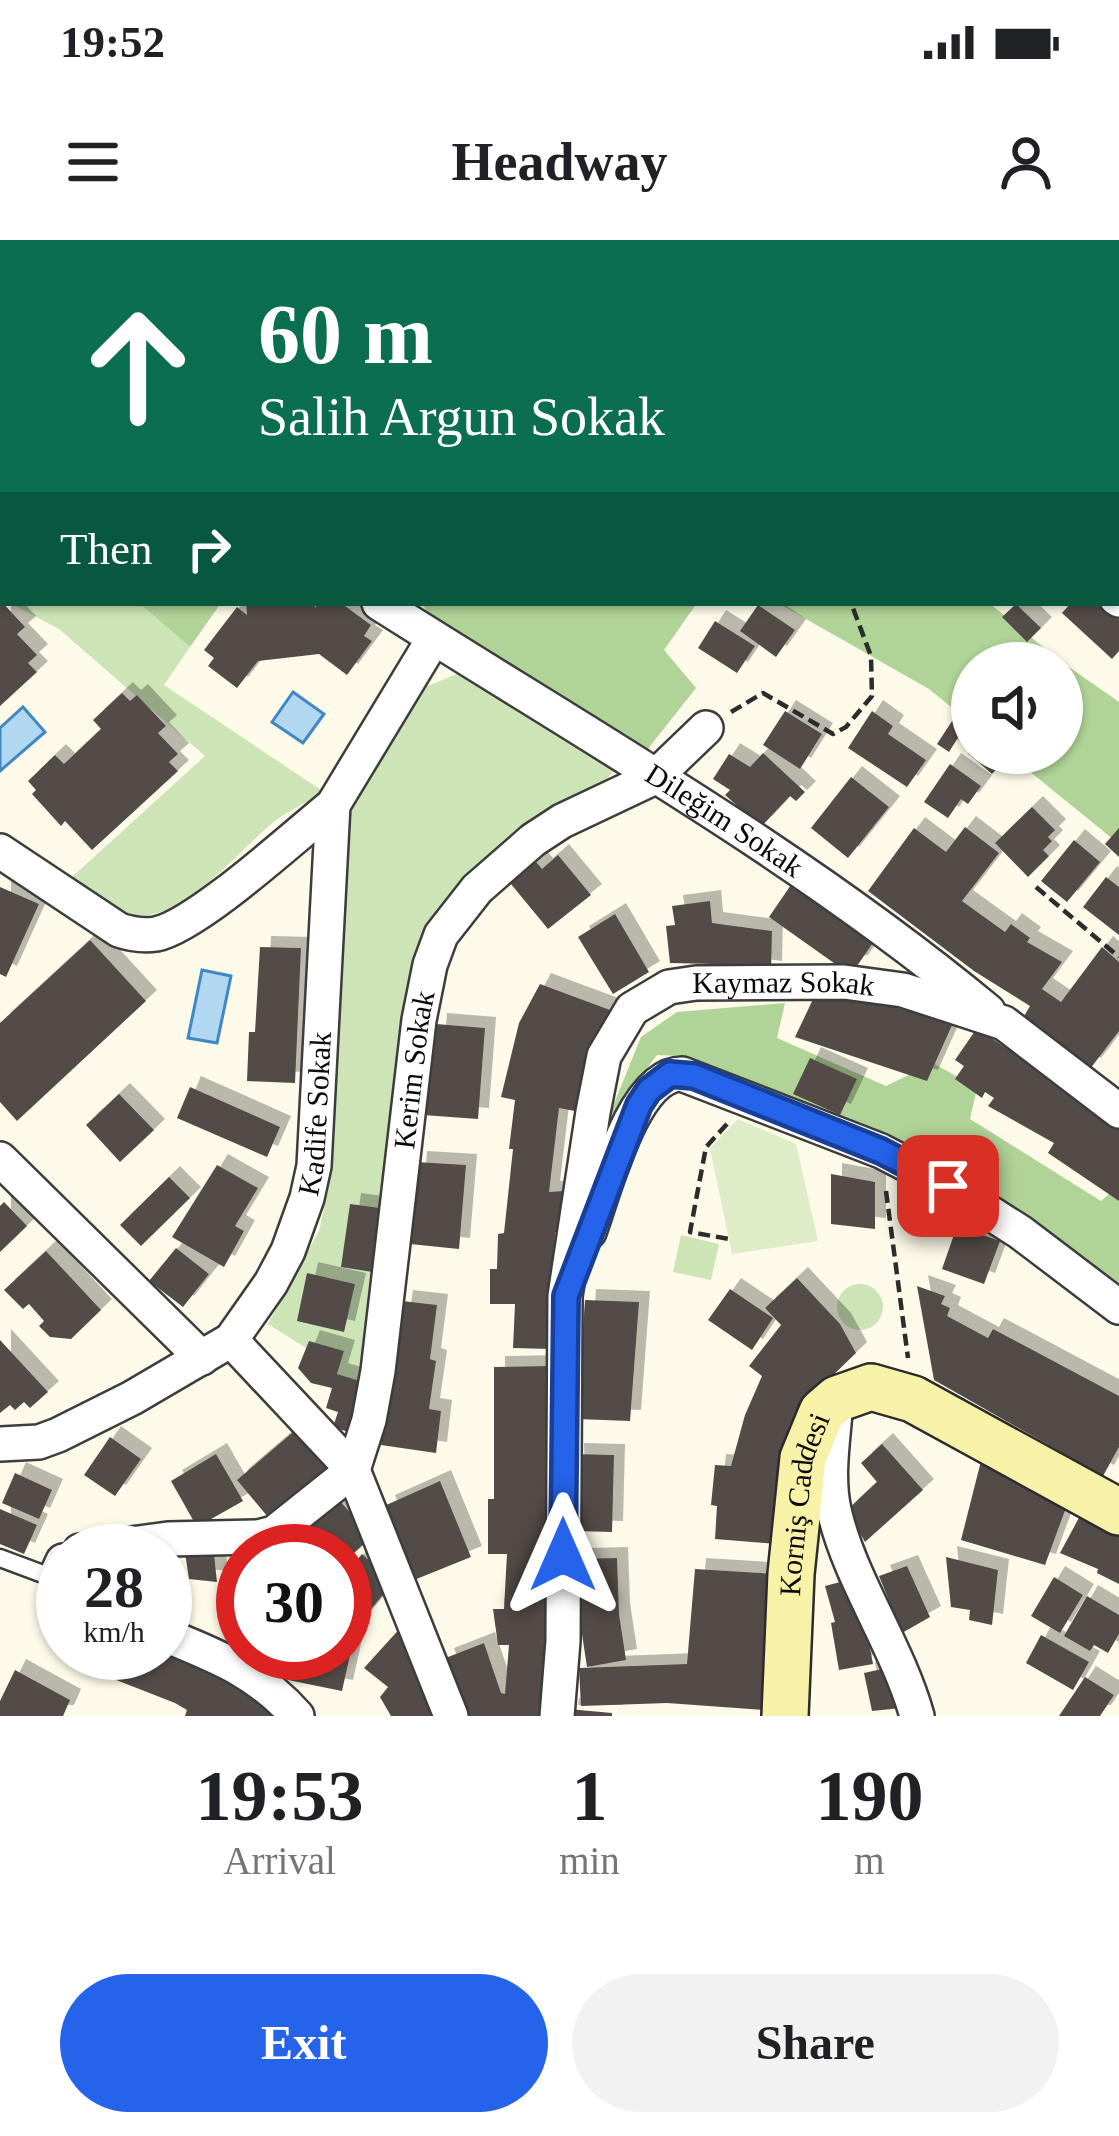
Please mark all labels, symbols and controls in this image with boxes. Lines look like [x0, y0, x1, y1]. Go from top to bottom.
text: 19:52 [60, 17, 165, 67]
icon: menu [60, 129, 126, 195]
icon: person [993, 129, 1059, 195]
text: Headway [452, 132, 668, 192]
icon: ahead [60, 288, 216, 444]
text: 60 m [258, 288, 433, 381]
text: Salih Argun Sokak [258, 387, 665, 447]
icon: right [176, 516, 242, 582]
text: Then [60, 524, 152, 574]
map controls [951, 642, 1083, 774]
button: sound [951, 642, 1083, 774]
street label: Dileğim Sokak [640, 757, 809, 883]
street label: Kaymaz Sokak [692, 965, 877, 1002]
street label: Kerim Sokak [387, 988, 440, 1151]
street label: Kadife Sokak [291, 1031, 337, 1199]
pin [897, 1135, 999, 1237]
icon: arrive [915, 1153, 981, 1219]
street label: Korniş Caddesi [773, 1408, 836, 1597]
position arrow [500, 1492, 626, 1618]
speed limit sign: 30 [216, 1524, 372, 1680]
text: 28 [84, 1554, 144, 1620]
text: km/h [83, 1615, 145, 1648]
text: 19:53 [196, 1756, 364, 1836]
text: 1 [571, 1756, 607, 1836]
text: 190 [815, 1756, 923, 1836]
text: Arrival [223, 1839, 336, 1882]
text: min [559, 1839, 620, 1882]
text: m [854, 1839, 885, 1882]
button: Exit [60, 1974, 548, 2112]
button: Share [572, 1974, 1059, 2112]

